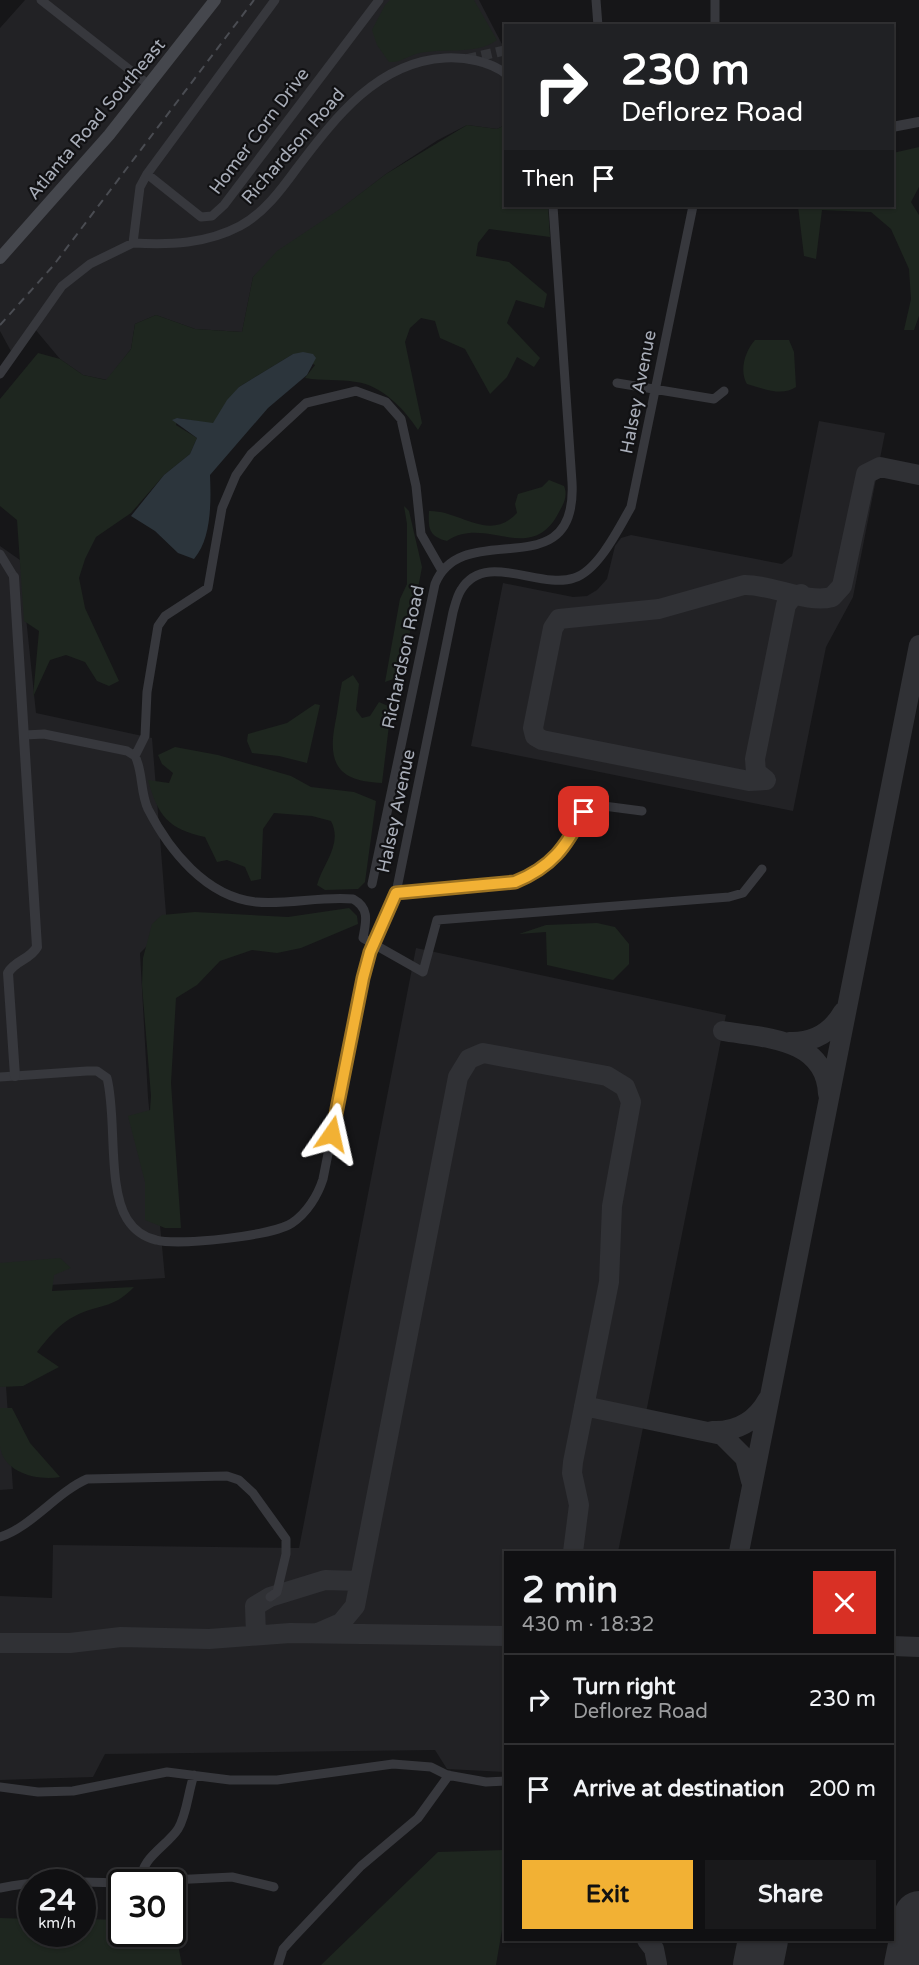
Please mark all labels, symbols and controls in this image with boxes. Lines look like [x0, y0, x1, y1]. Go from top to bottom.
street label: Atlanta Road Southeast [22, 34, 170, 204]
text: 230 m [621, 45, 750, 96]
icon: right [522, 48, 600, 126]
street label: Homer Corn Drive [204, 63, 314, 199]
street label: Richardson Road [237, 84, 349, 208]
text: Deflorez Road [621, 96, 803, 129]
icon: arrive [587, 162, 620, 195]
text: Then [522, 166, 575, 192]
street label: Halsey Avenue [615, 328, 661, 456]
street label: Richardson Road [377, 583, 429, 731]
street label: Halsey Avenue [372, 747, 420, 875]
pin [558, 786, 609, 837]
icon: arrive [567, 795, 600, 828]
position arrow [300, 1102, 364, 1166]
text: 2 min [522, 1569, 618, 1612]
button: close [813, 1571, 876, 1634]
text: 430 m · 18:32 [522, 1613, 654, 1637]
text: Turn right [573, 1674, 675, 1700]
icon: right [522, 1683, 555, 1716]
text: 230 m [809, 1686, 876, 1712]
text: Deflorez Road [573, 1700, 708, 1724]
icon: arrive [522, 1773, 555, 1806]
text: Arrive at destination [573, 1776, 784, 1802]
text: 200 m [809, 1776, 876, 1802]
button: Exit [522, 1860, 693, 1929]
button: Share [705, 1860, 876, 1929]
speed limit sign: 30 [108, 1869, 186, 1947]
text: 24 [38, 1882, 76, 1919]
text: km/h [38, 1914, 76, 1932]

